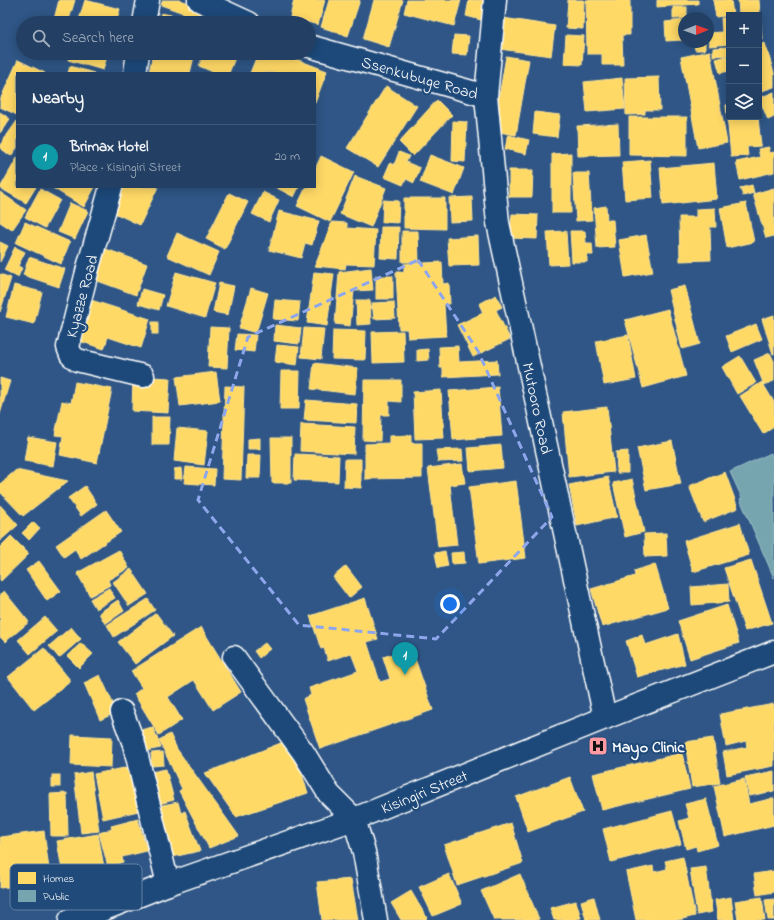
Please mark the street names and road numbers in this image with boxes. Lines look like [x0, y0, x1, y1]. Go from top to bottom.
street label: Ssenkubuge Road [358, 51, 481, 107]
street label: Kyazze Road [60, 253, 105, 341]
street label: Mutooro Road [515, 360, 557, 456]
street label: Kisingiri Street [378, 764, 472, 821]

